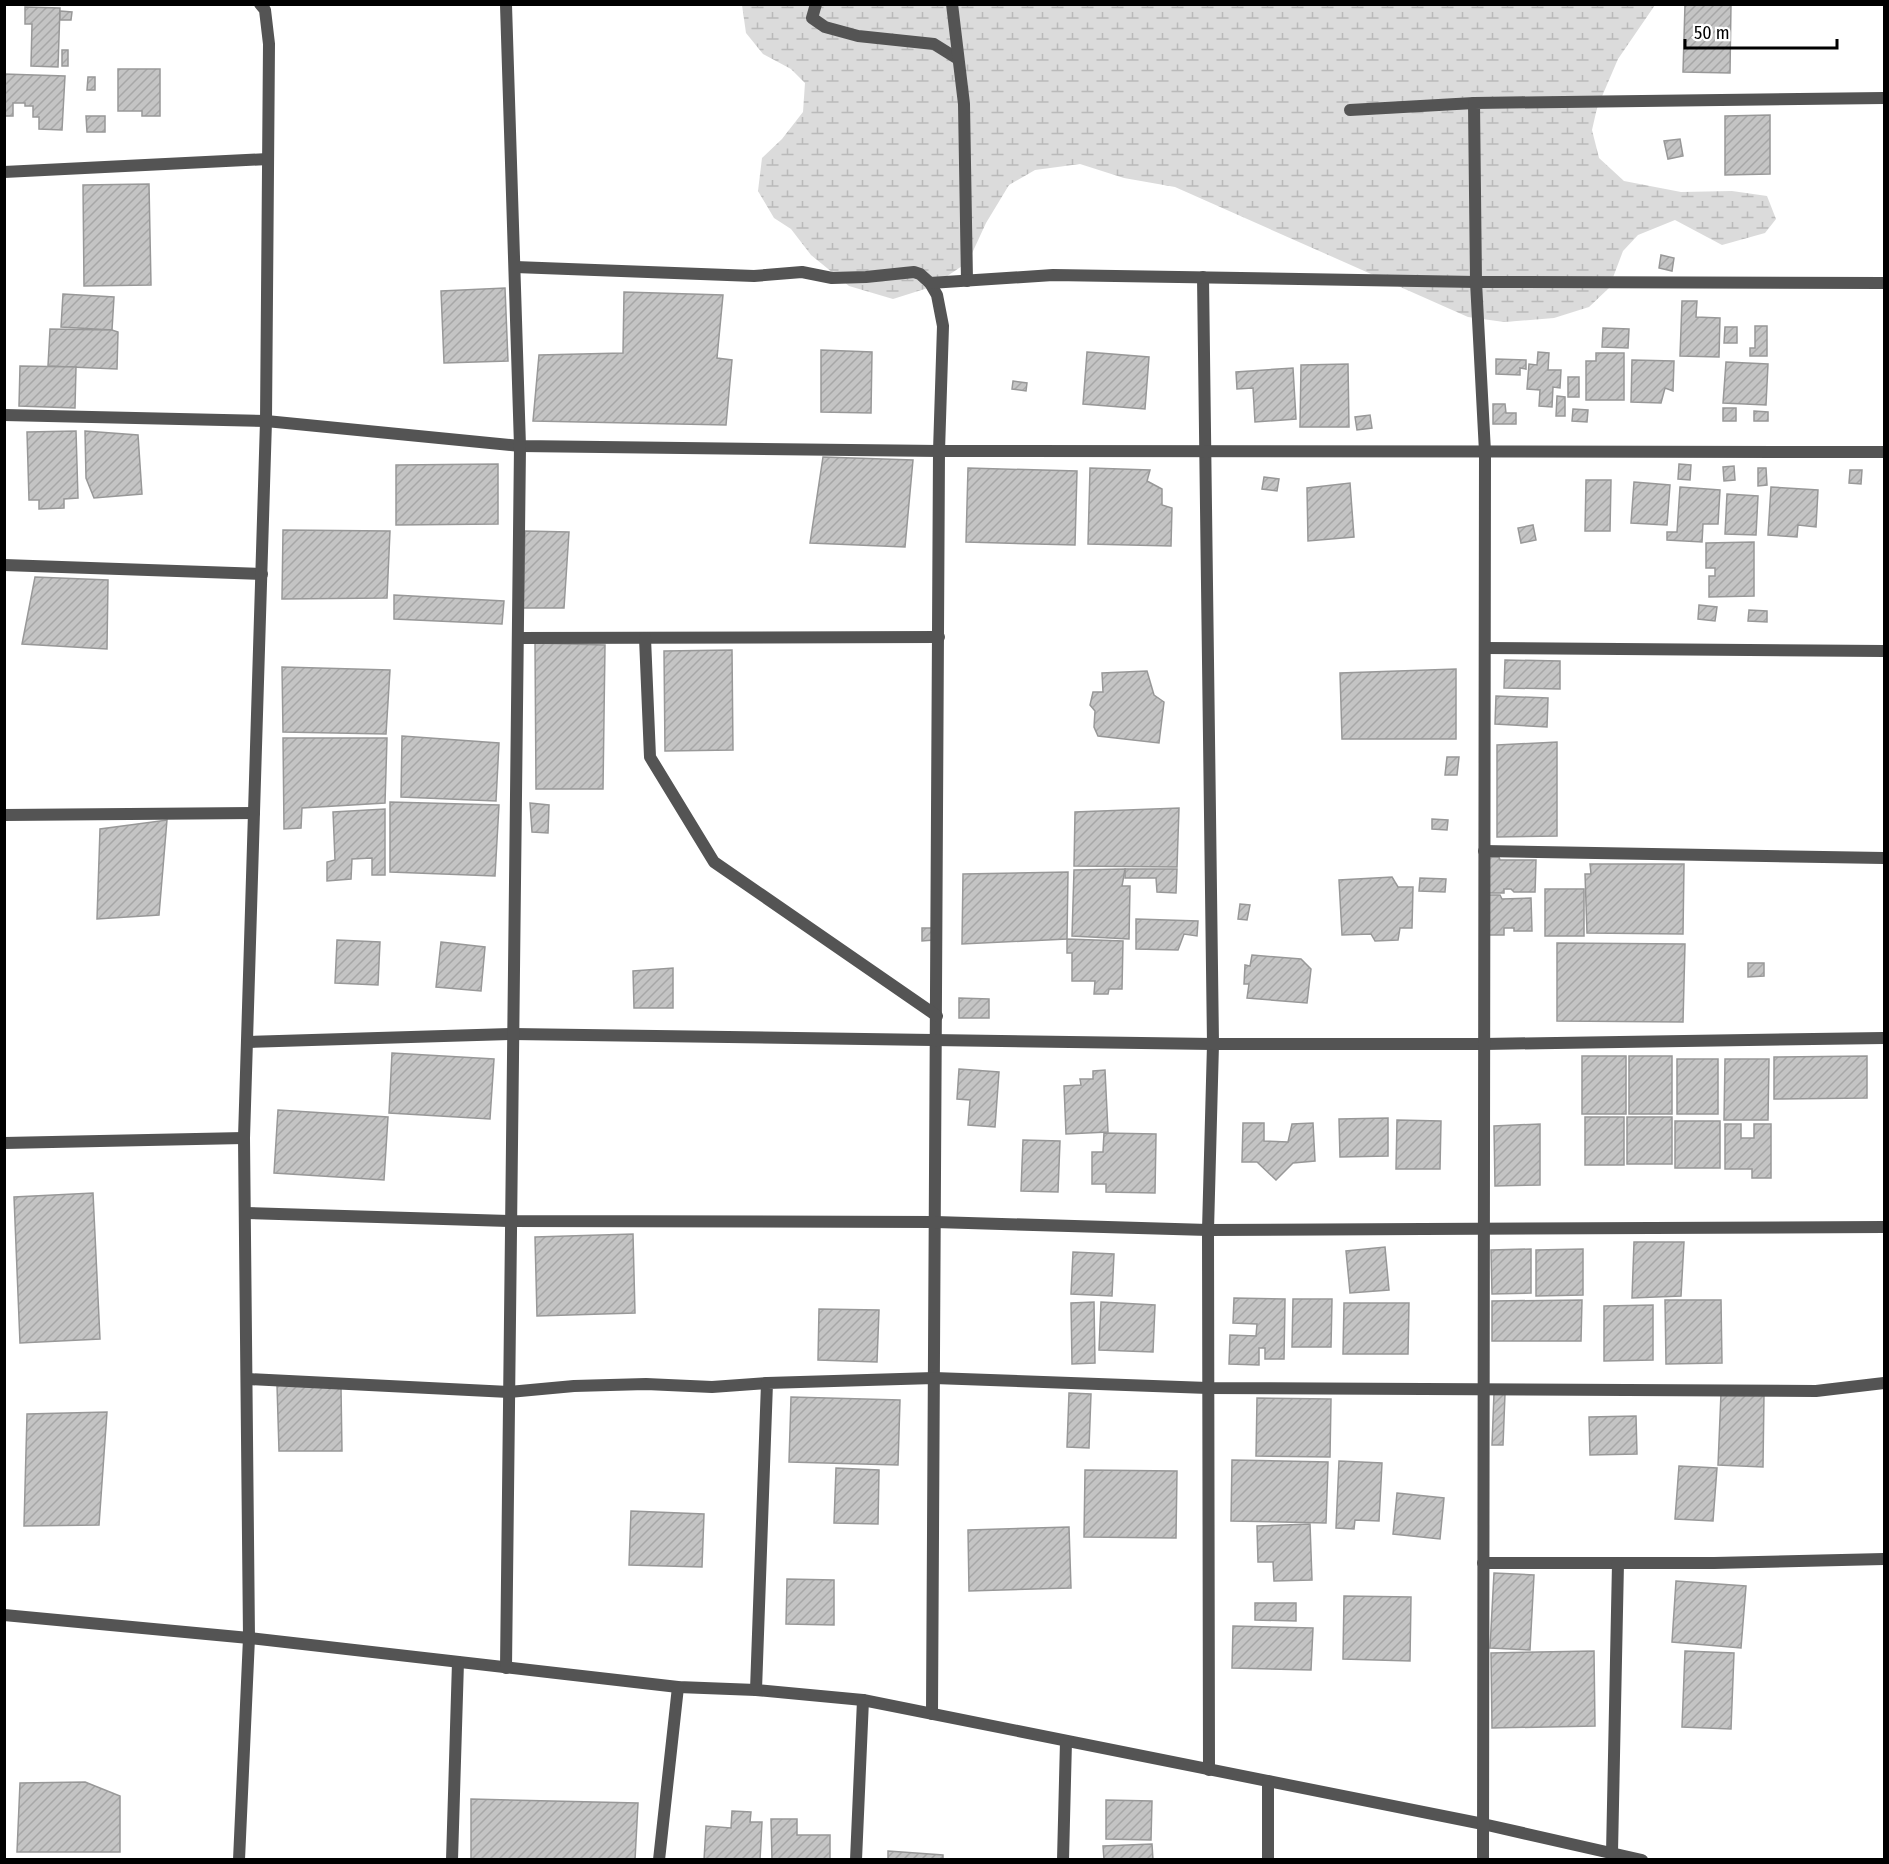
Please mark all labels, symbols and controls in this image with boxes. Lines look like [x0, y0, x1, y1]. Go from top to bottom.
scale bar [1685, 12, 1836, 50]
text: 50 m [1694, 22, 1730, 44]

